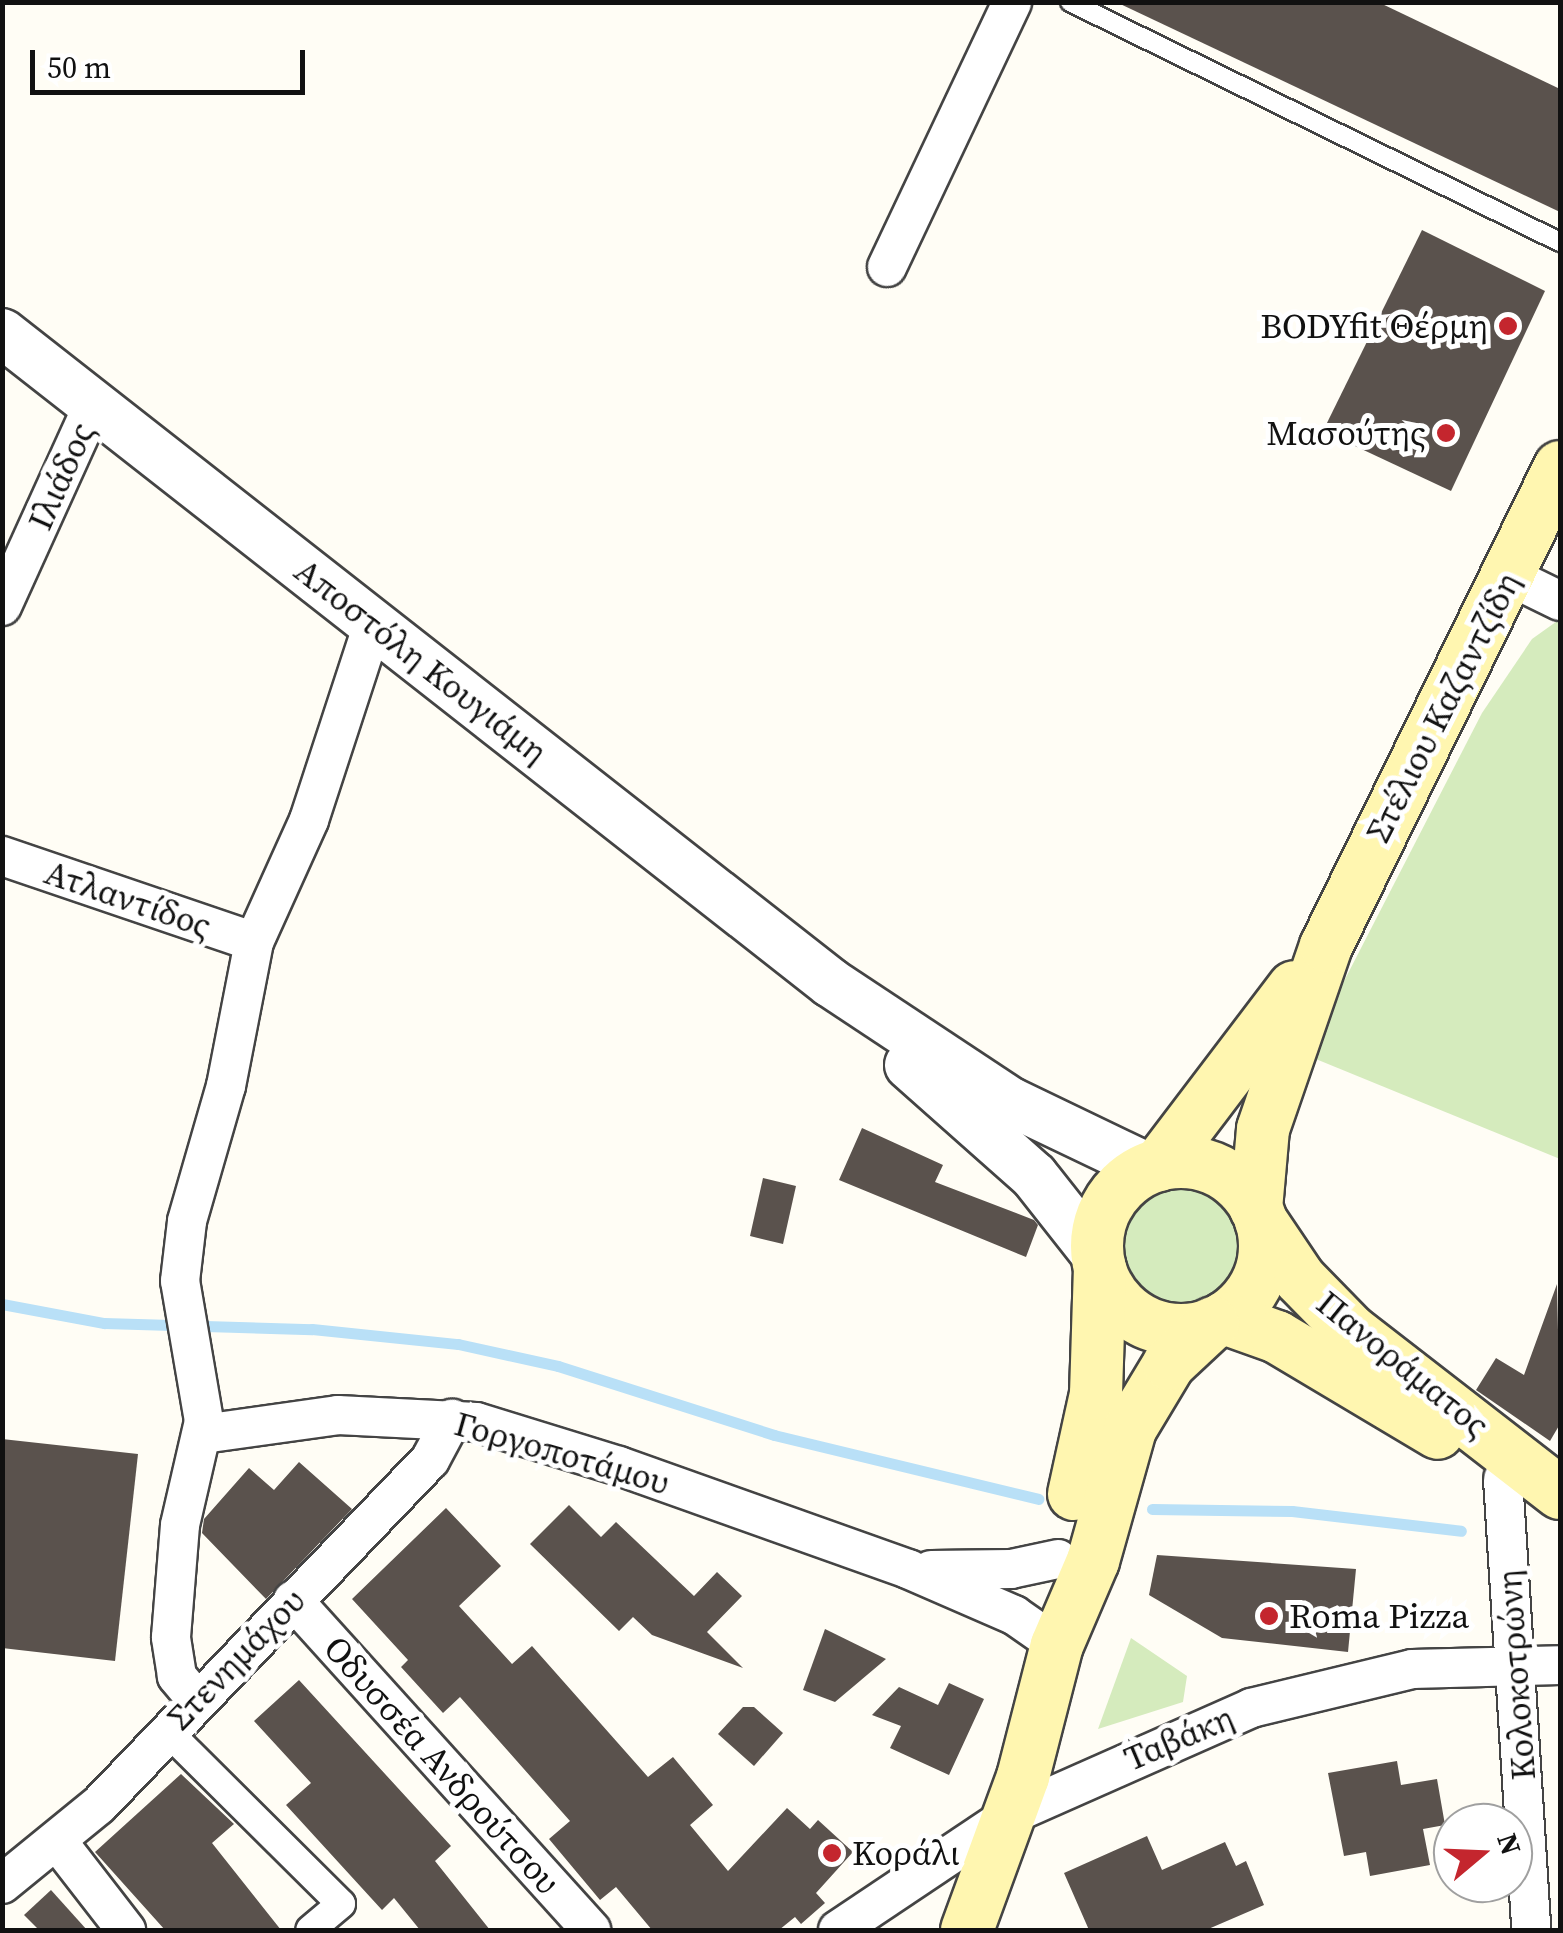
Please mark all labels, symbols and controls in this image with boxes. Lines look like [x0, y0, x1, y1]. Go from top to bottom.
scale bar [35, 30, 310, 92]
text: 50 m [47, 47, 111, 88]
place label: BODYfit Θέρμη [1260, 305, 1488, 347]
marker: BODYfit Θέρμη [1497, 315, 1519, 337]
place label: Μασούτης [1266, 412, 1426, 454]
street label: Ιλιάδος [19, 416, 103, 536]
marker: Μασούτης [1435, 422, 1457, 444]
street label: Αποστόλη Κουγιάμη [286, 549, 556, 773]
street label: Στέλιου Καζαντζίδη [1357, 565, 1529, 849]
street label: Ατλαντίδος [39, 851, 217, 947]
street label: Πανοράματος [1308, 1282, 1498, 1446]
street label: Γοργοποτάμου [450, 1402, 674, 1504]
street label: Κολοκοτρώνη [1488, 1568, 1544, 1782]
street label: Στενημάχου [158, 1580, 314, 1738]
place label: Roma Pizza [1289, 1595, 1469, 1637]
marker: Roma Pizza [1258, 1605, 1280, 1627]
street label: Οδυσσέα Ανδρούτσου [315, 1627, 569, 1903]
street label: Ταβάκη [1118, 1696, 1240, 1780]
north arrow [1433, 1803, 1533, 1903]
text: N [1488, 1828, 1531, 1860]
place label: Κοράλι [852, 1832, 960, 1874]
marker: Κοράλι [821, 1842, 843, 1864]

